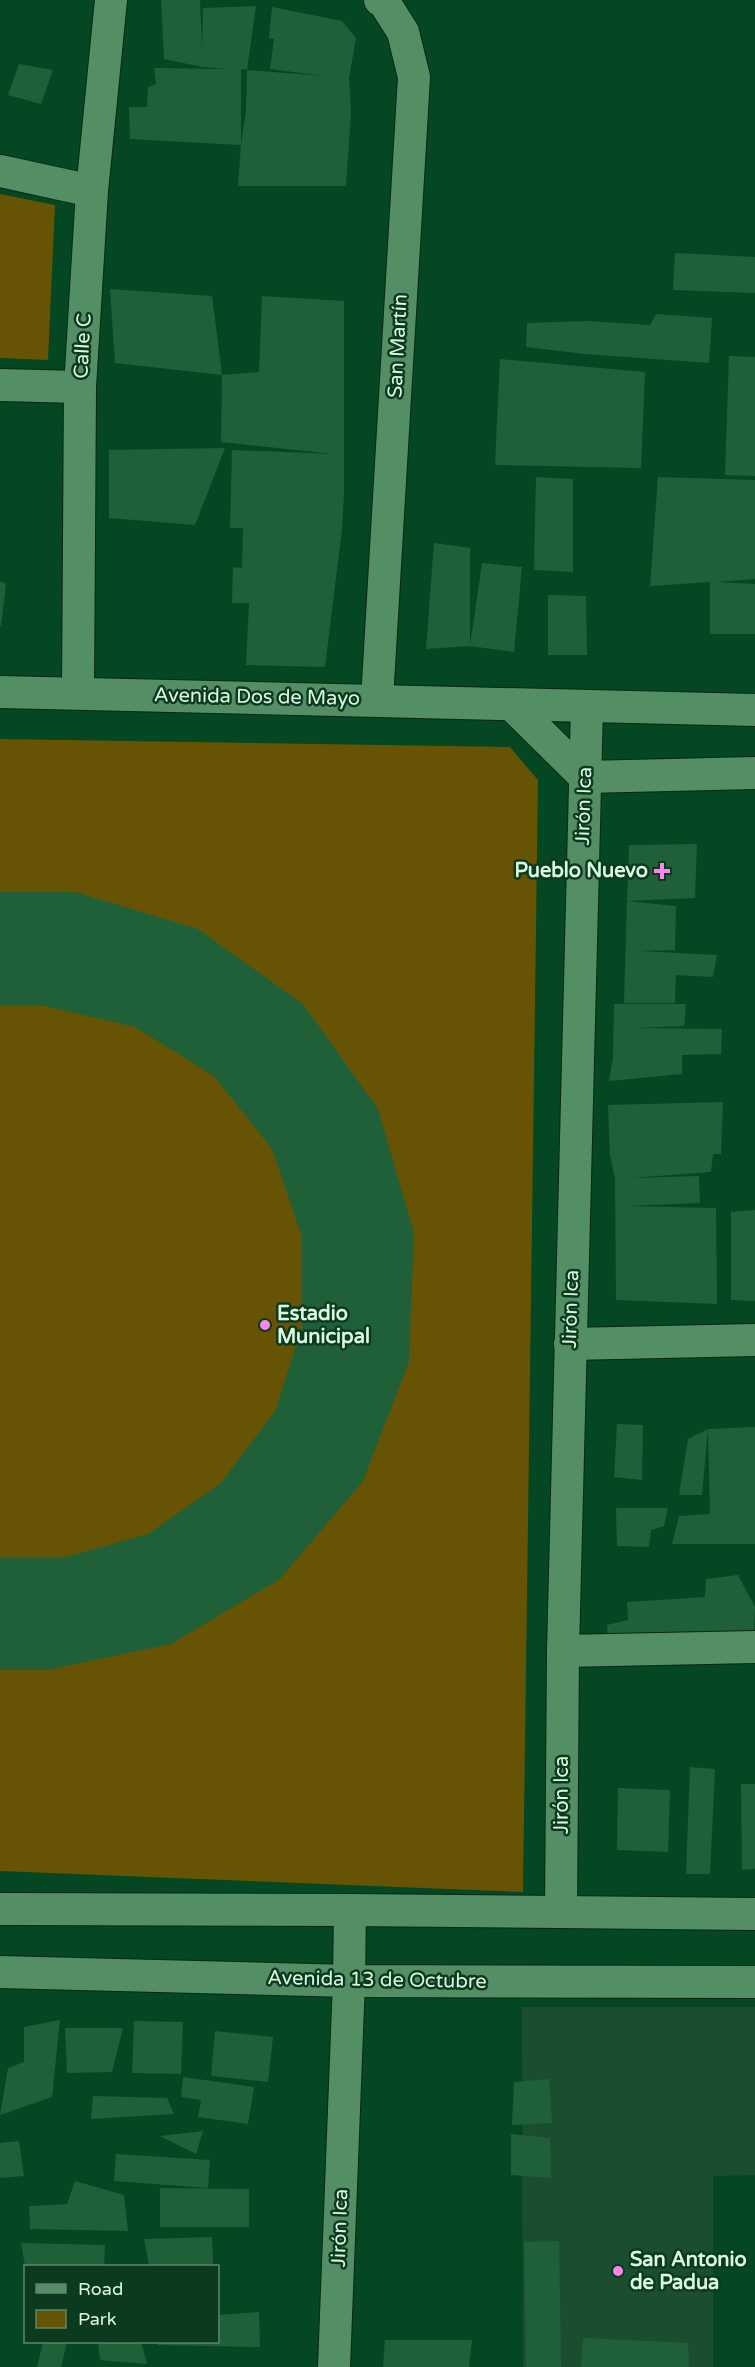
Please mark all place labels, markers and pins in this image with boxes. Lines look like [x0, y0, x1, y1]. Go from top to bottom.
place label: Pueblo Nuevo [514, 859, 648, 883]
marker: Pueblo Nuevo [653, 862, 671, 880]
place label: Estadio Municipal [277, 1302, 370, 1349]
marker: Estadio Municipal [258, 1318, 272, 1332]
place label: San Antonio de Padua [630, 2248, 747, 2295]
marker: San Antonio de Padua [611, 2264, 625, 2278]

